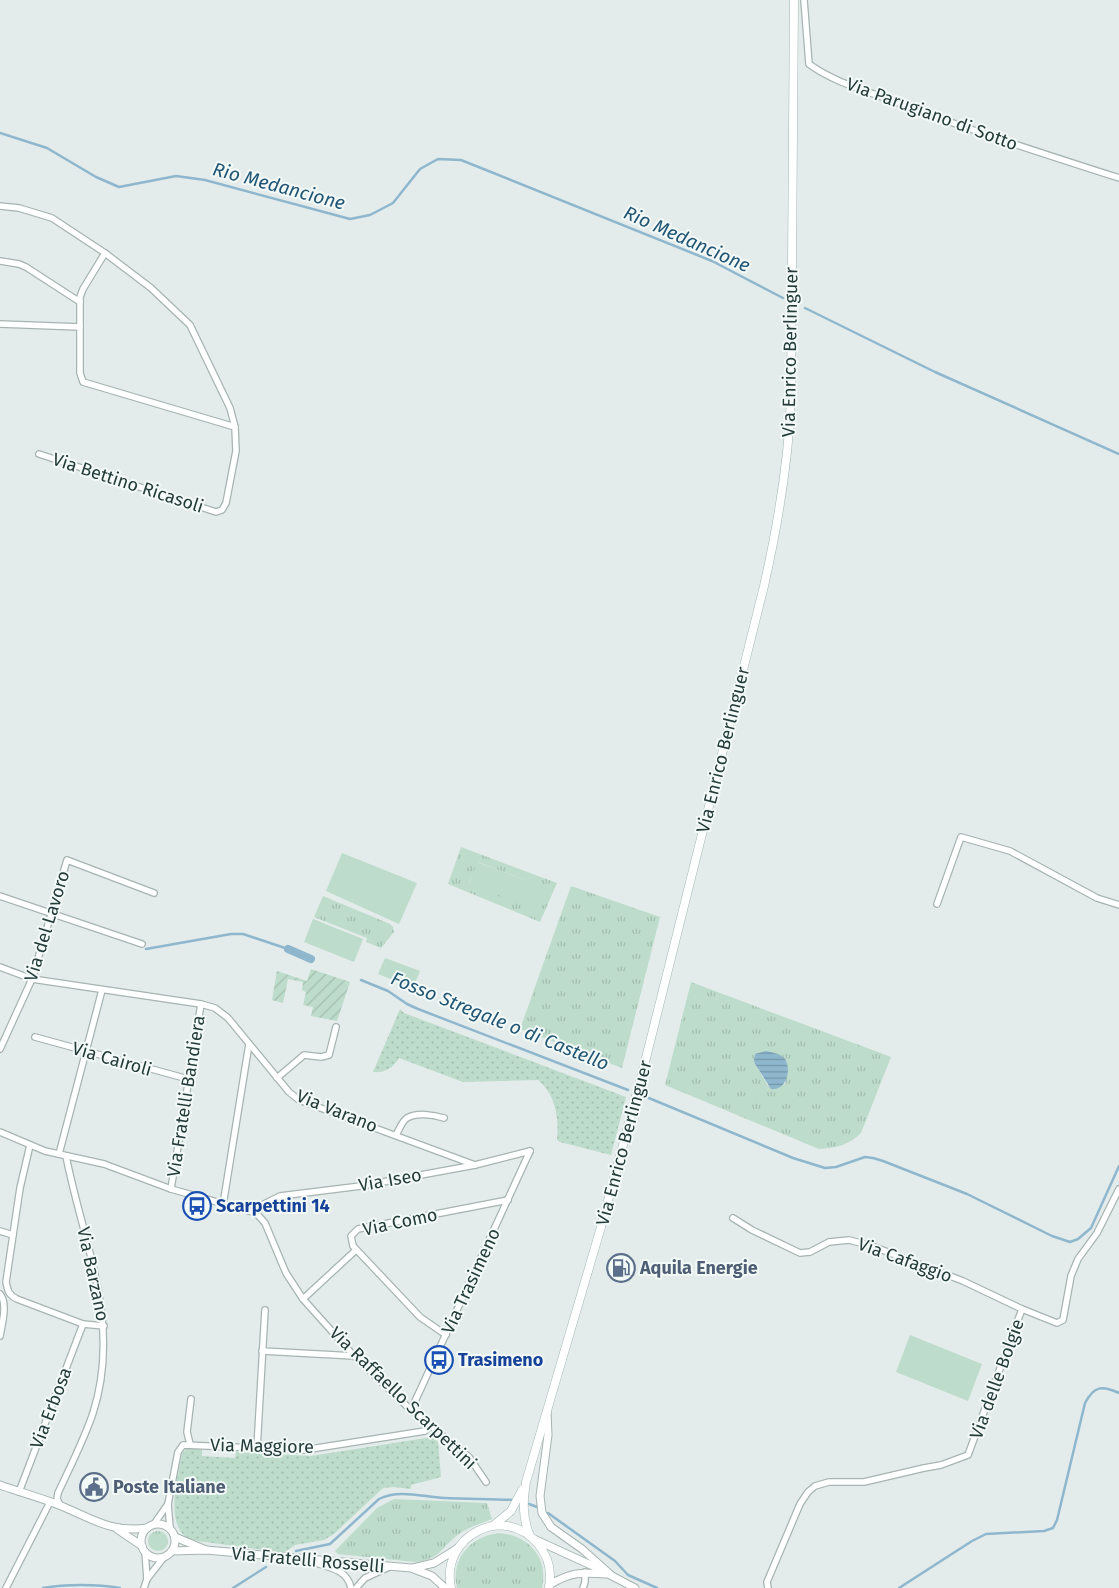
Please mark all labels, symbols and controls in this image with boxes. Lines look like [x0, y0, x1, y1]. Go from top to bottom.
street label: Via Parugiano di Sotto [843, 73, 1021, 155]
water label: Rio Medancione [210, 157, 348, 215]
water label: Rio Medancione [620, 201, 754, 277]
street label: Via Enrico Berlinguer [778, 267, 802, 437]
street label: Via Bettino Ricasoli [50, 448, 206, 518]
street label: Via Enrico Berlinguer [692, 665, 754, 835]
street label: Via del Lavoro [20, 868, 74, 984]
water label: Fosso Stregale o di Castello [388, 967, 612, 1075]
street label: Via Fratelli Bandiera [162, 1014, 210, 1178]
street label: Via Cairoli [70, 1037, 154, 1081]
street label: Via Enrico Berlinguer [591, 1058, 657, 1228]
street label: Via Varano [293, 1085, 381, 1137]
street label: Via Iseo [357, 1164, 423, 1196]
bus stop icon: Scarpettini 14 [182, 1191, 212, 1221]
place label: Scarpettini 14 [216, 1195, 330, 1217]
street label: Via Como [361, 1203, 439, 1241]
street label: Via Barzano [72, 1225, 114, 1323]
street label: Via Trasimeno [437, 1225, 505, 1337]
street label: Via Cafaggio [855, 1233, 955, 1287]
fuel station icon: Aquila Energie [606, 1253, 636, 1283]
place label: Aquila Energie [639, 1257, 758, 1279]
street label: Via delle Bolgie [965, 1316, 1029, 1442]
street label: Via Raffaello Scarpettini [325, 1322, 481, 1474]
bus stop icon: Trasimeno [424, 1345, 454, 1375]
place label: Trasimeno [458, 1349, 543, 1371]
street label: Via Erbosa [25, 1364, 77, 1452]
street label: Via Maggiore [210, 1434, 314, 1458]
public building icon: Poste Italiane [79, 1472, 109, 1502]
place label: Poste Italiane [113, 1476, 226, 1498]
street label: Via Fratelli Rosselli [231, 1542, 385, 1578]

